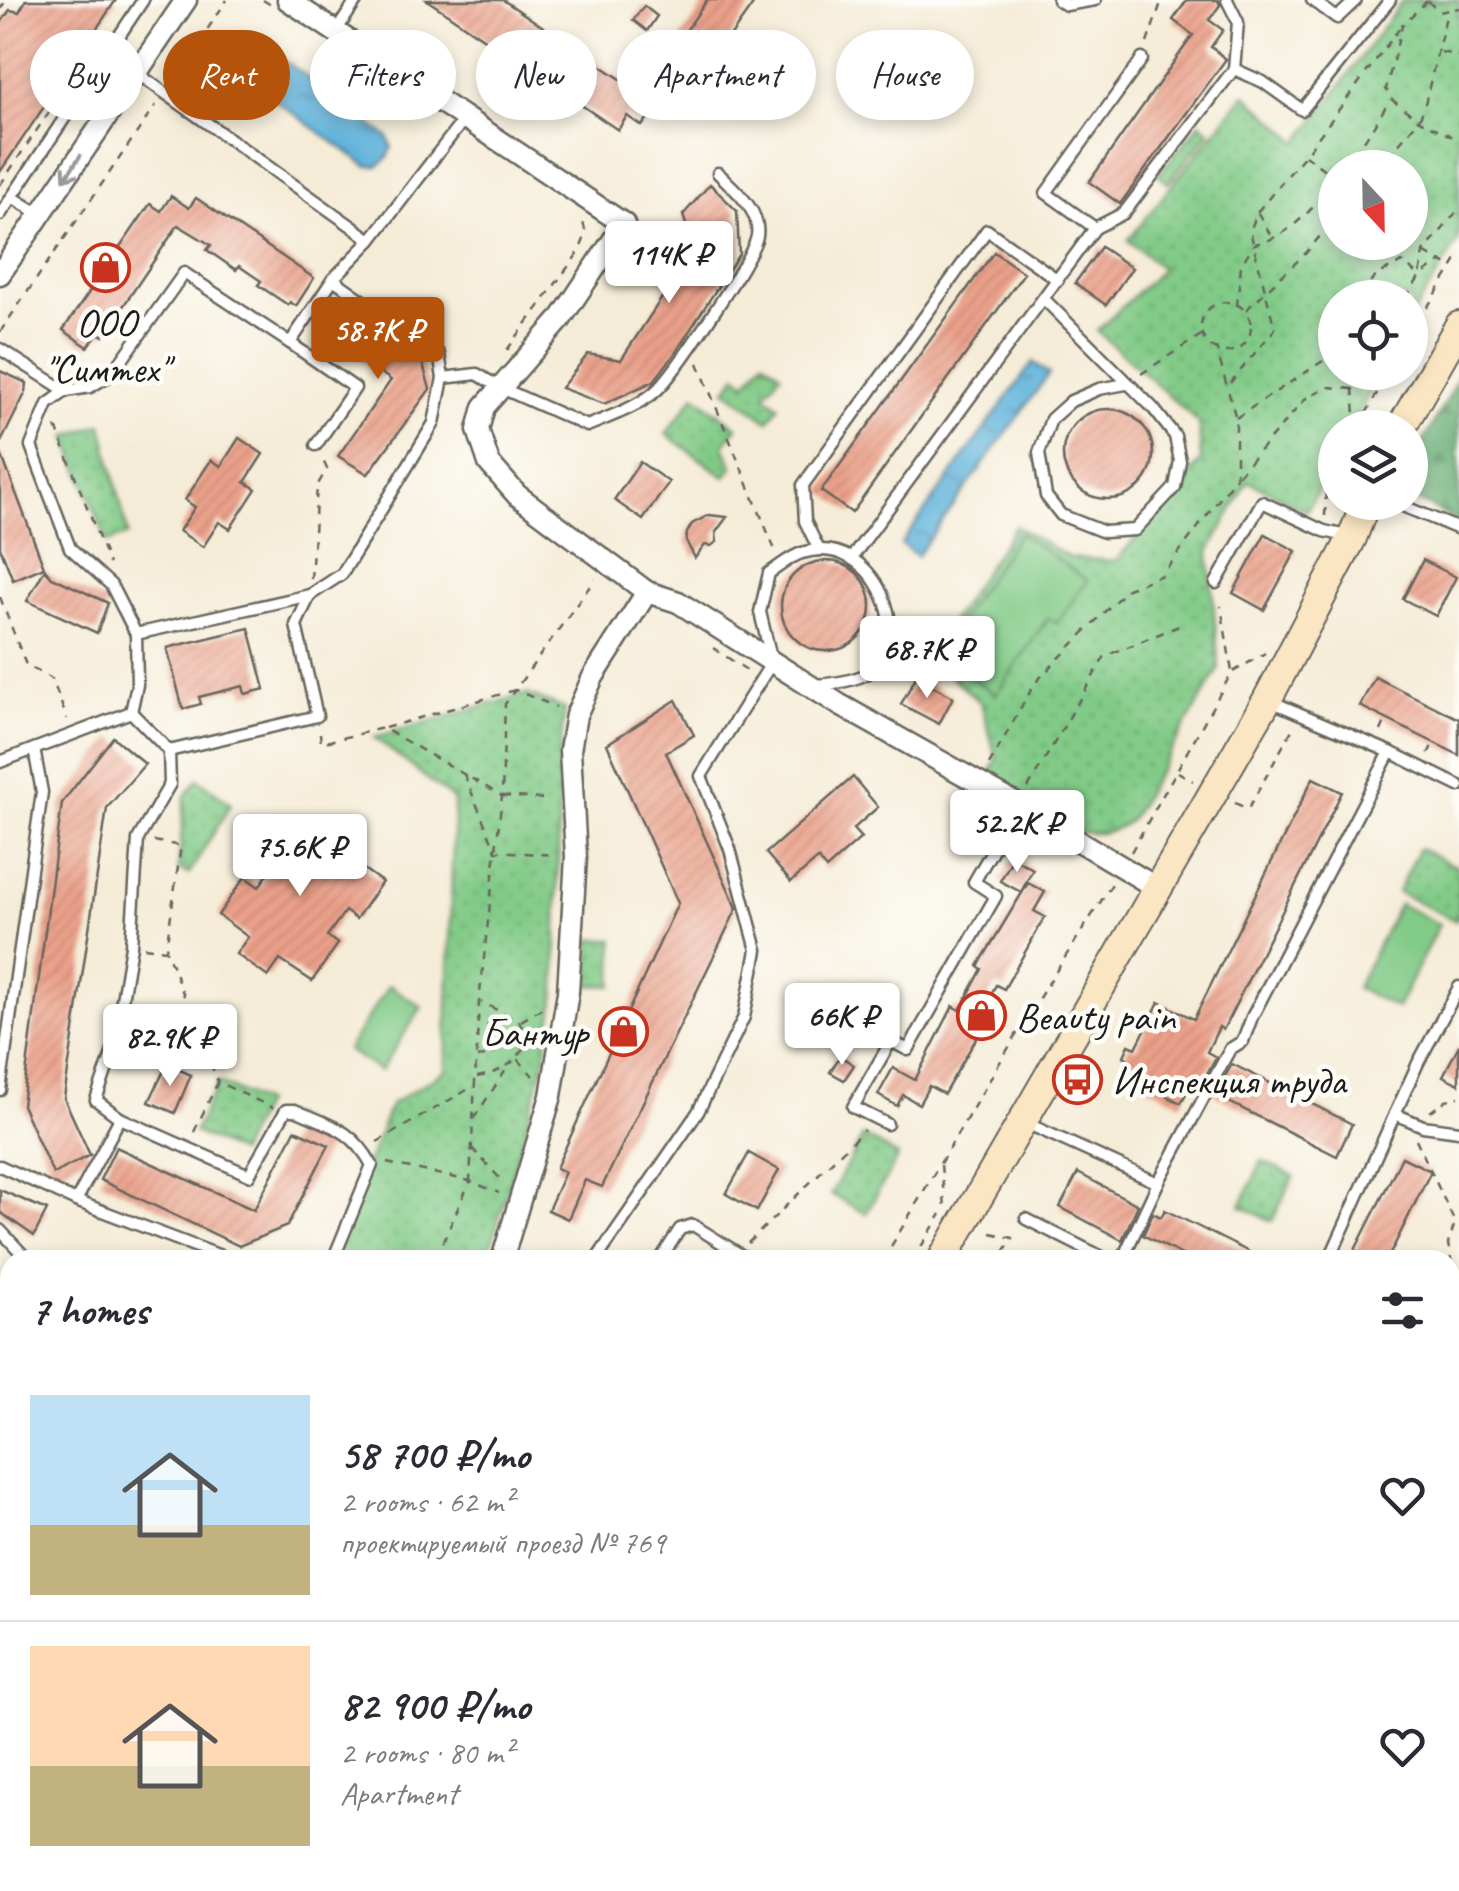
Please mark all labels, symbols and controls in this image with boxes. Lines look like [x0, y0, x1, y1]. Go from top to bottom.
chip: Buy [30, 30, 143, 120]
chip: Rent [163, 30, 290, 120]
chip: Filters [310, 30, 456, 120]
chip: New [476, 30, 597, 120]
chip: Apartment [617, 30, 816, 120]
chip: House [836, 30, 974, 120]
north arrow [1318, 150, 1428, 260]
map controls [1318, 150, 1428, 520]
one-way arrow [62, 153, 83, 181]
pin: 114K ₽ [588, 221, 750, 306]
text: 114K ₽ [627, 233, 711, 274]
shop icon: ООО "Симтех" [80, 241, 132, 293]
button: locate [1318, 280, 1428, 390]
pin: 58.7K ₽ [286, 297, 470, 382]
place label: ООО "Симтех" [44, 298, 175, 394]
text: 58.7K ₽ [333, 309, 423, 350]
button: layers [1318, 410, 1428, 520]
pin: 68.7K ₽ [835, 616, 1019, 701]
text: 68.7K ₽ [882, 628, 972, 669]
pin: 52.2K ₽ [925, 790, 1109, 875]
text: 52.2K ₽ [972, 802, 1062, 843]
pin: 75.6K ₽ [208, 814, 392, 899]
text: 75.6K ₽ [255, 826, 345, 867]
pin: 66K ₽ [772, 983, 912, 1068]
shop icon: Beauty pain [955, 990, 1007, 1042]
place label: Beauty pain [1016, 992, 1176, 1042]
text: 66K ₽ [807, 995, 877, 1036]
pin: 82.9K ₽ [78, 1004, 262, 1089]
shop icon: Бантур [597, 1006, 649, 1058]
place label: Бантур [482, 1008, 591, 1058]
text: 82.9K ₽ [125, 1016, 215, 1057]
bus stop icon: Инспекция труда [1051, 1054, 1103, 1106]
place label: Инспекция труда [1112, 1056, 1349, 1106]
icon: filters [1375, 1283, 1430, 1338]
text: 7 homes [30, 1284, 148, 1337]
text: 58 700 ₽/mo [340, 1428, 530, 1481]
icon: home [110, 1435, 230, 1555]
icon: heart [1375, 1468, 1430, 1523]
text: 2 rooms · 62 m² [340, 1481, 513, 1522]
text: проектируемый проезд № 769 [340, 1522, 665, 1563]
text: 82 900 ₽/mo [340, 1679, 530, 1732]
icon: home [110, 1686, 230, 1806]
icon: heart [1375, 1719, 1430, 1774]
text: 2 rooms · 80 m² [340, 1732, 513, 1773]
text: Apartment [340, 1773, 458, 1814]

